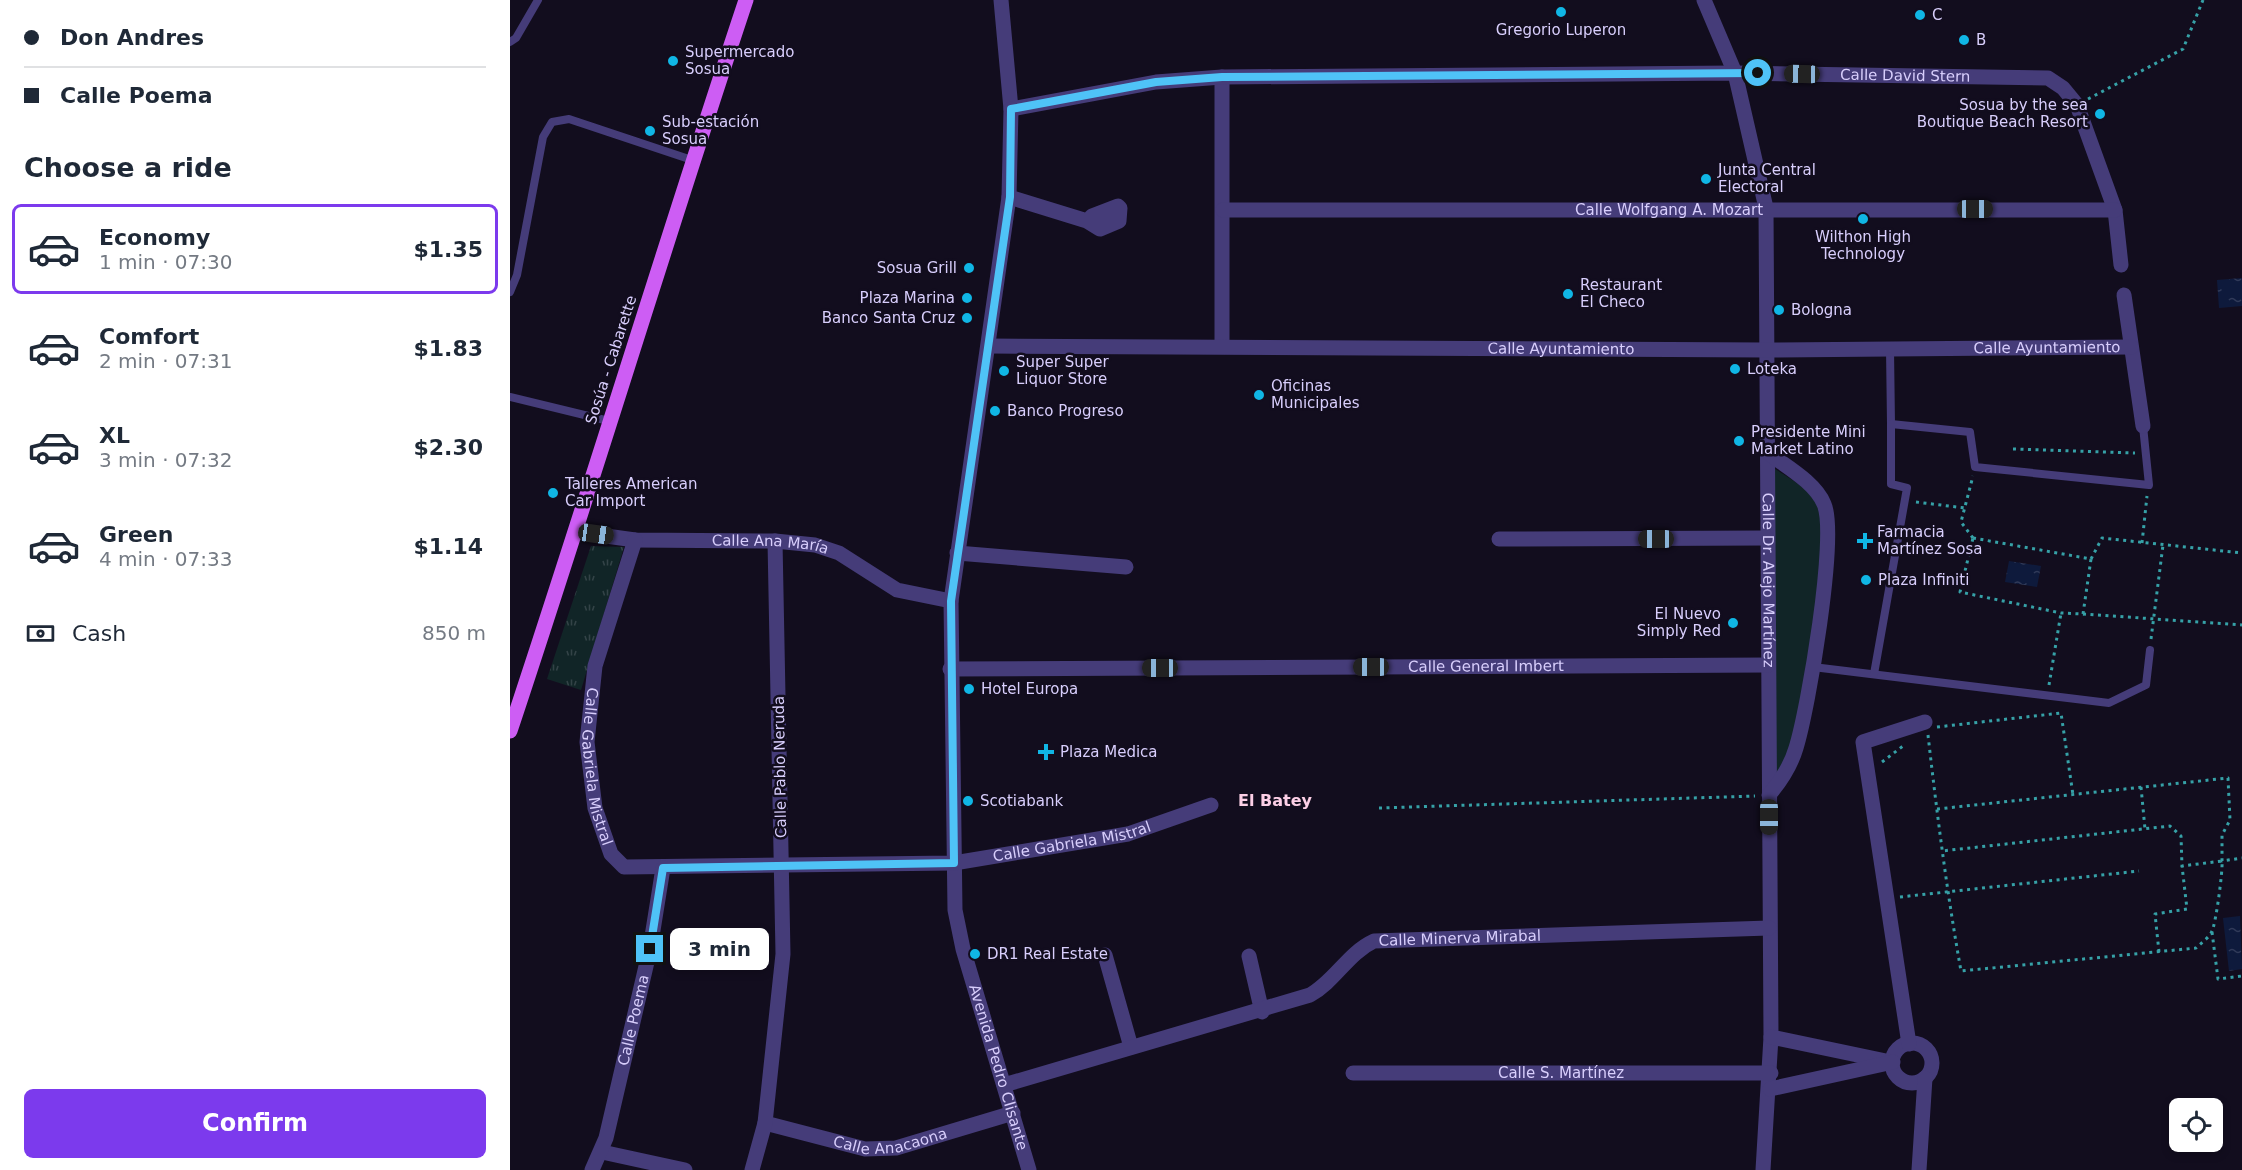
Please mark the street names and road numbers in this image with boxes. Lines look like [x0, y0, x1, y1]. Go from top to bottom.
street label: Calle David Stern [1840, 66, 1971, 86]
street label: Calle Wolfgang A. Mozart [1575, 201, 1763, 219]
street label: Sosúa - Cabarette [582, 293, 640, 427]
street label: Calle Ayuntamiento [1973, 338, 2121, 357]
street label: Calle Ayuntamiento [1487, 340, 1635, 358]
street label: Calle Dr. Alejo Martínez [1759, 493, 1778, 668]
street label: Calle Ana María [712, 532, 831, 558]
street label: Calle General Imbert [1408, 657, 1564, 676]
street label: Calle Gabriela Mistral [578, 686, 616, 848]
street label: Calle Pablo Neruda [770, 696, 790, 838]
street label: Calle Gabriela Mistral [992, 818, 1153, 865]
street label: Calle Minerva Mirabal [1378, 927, 1541, 950]
street label: Calle Poema [614, 973, 653, 1067]
street label: Avenida Pedro Clisante [965, 982, 1032, 1153]
street label: Calle S. Martínez [1498, 1064, 1624, 1082]
street label: Calle Anacaona [831, 1124, 949, 1158]

